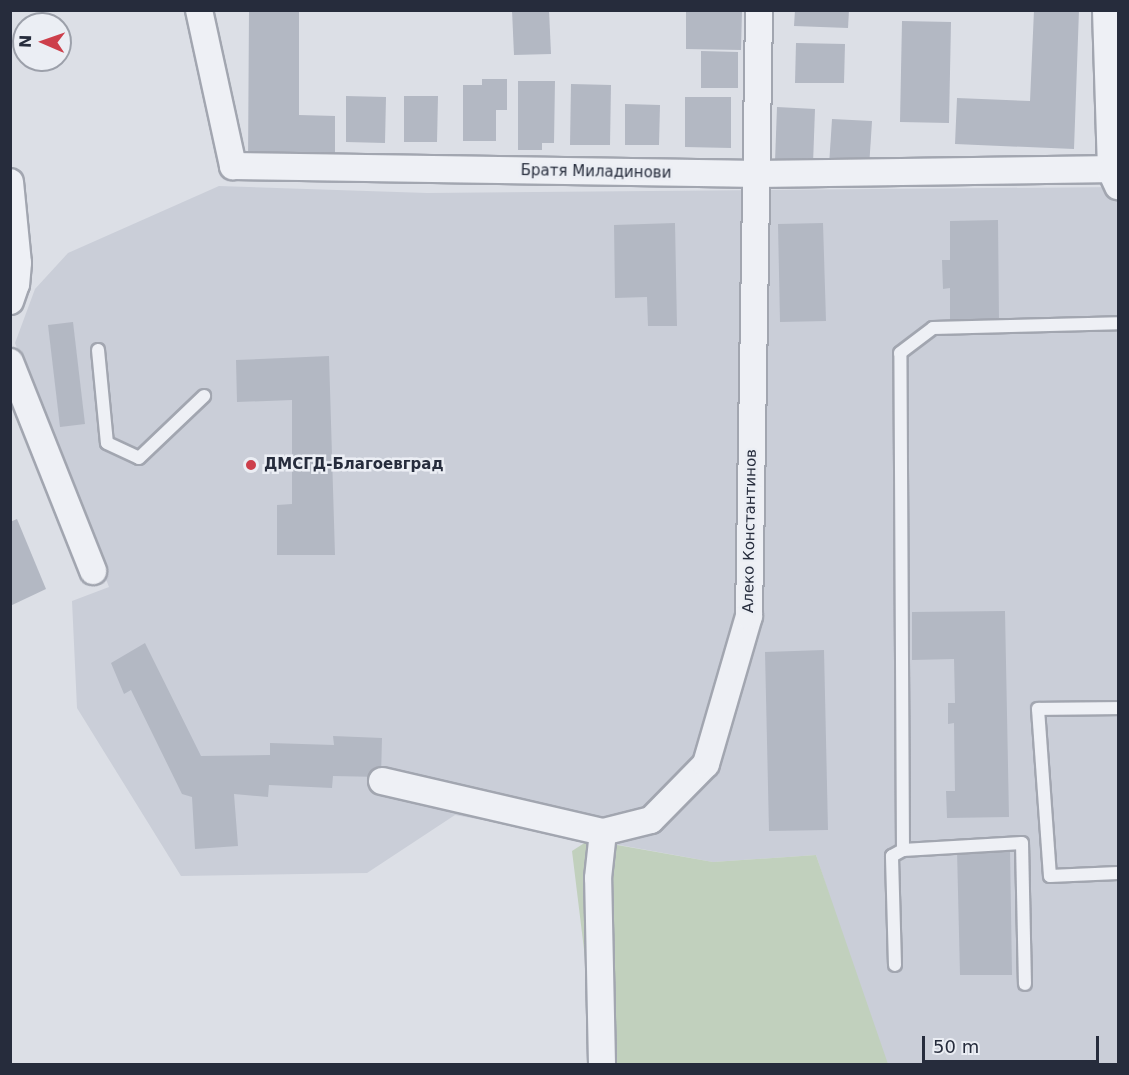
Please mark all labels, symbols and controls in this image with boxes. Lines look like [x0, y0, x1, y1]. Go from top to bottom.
north arrow [12, 12, 72, 72]
text: N [16, 34, 35, 48]
street label: Братя Миладинови [521, 162, 671, 182]
street label: Алеко Константинов [740, 449, 760, 613]
marker: ДМСГД-Благоевград [242, 456, 260, 474]
place label: ДМСГД-Благоевград [264, 456, 444, 474]
scale bar [925, 1024, 1102, 1062]
text: 50 m [933, 1036, 979, 1057]

